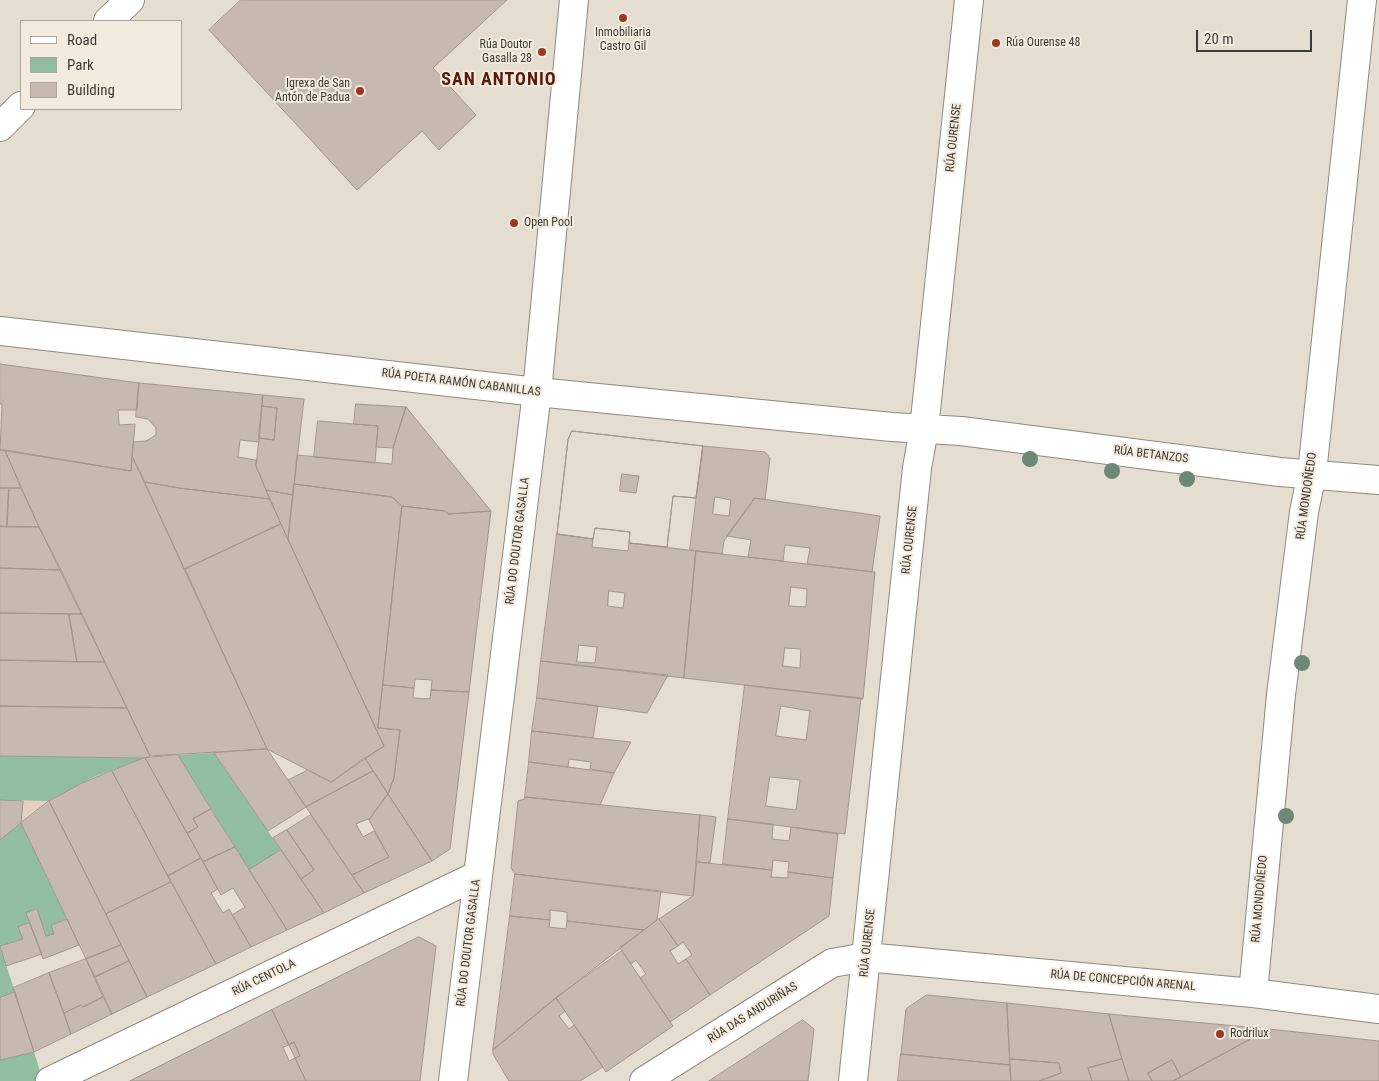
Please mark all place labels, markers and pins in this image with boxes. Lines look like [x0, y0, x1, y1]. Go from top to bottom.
marker: Inmobiliaria Castro Gil [617, 12, 629, 24]
place label: Inmobiliaria Castro Gil [595, 26, 651, 54]
place label: Rúa Ourense 48 [1006, 36, 1080, 50]
marker: Rúa Ourense 48 [990, 37, 1002, 49]
place label: Rúa Doutor Gasalla 28 [480, 38, 532, 66]
marker: Rúa Doutor Gasalla 28 [536, 46, 548, 58]
place label: Igrexa de San Antón de Padua [275, 77, 350, 105]
marker: Igrexa de San Antón de Padua [354, 85, 366, 97]
place label: Open Pool [524, 216, 573, 230]
marker: Open Pool [508, 217, 520, 229]
place label: Rodrilux [1230, 1027, 1269, 1041]
marker: Rodrilux [1214, 1028, 1226, 1040]

